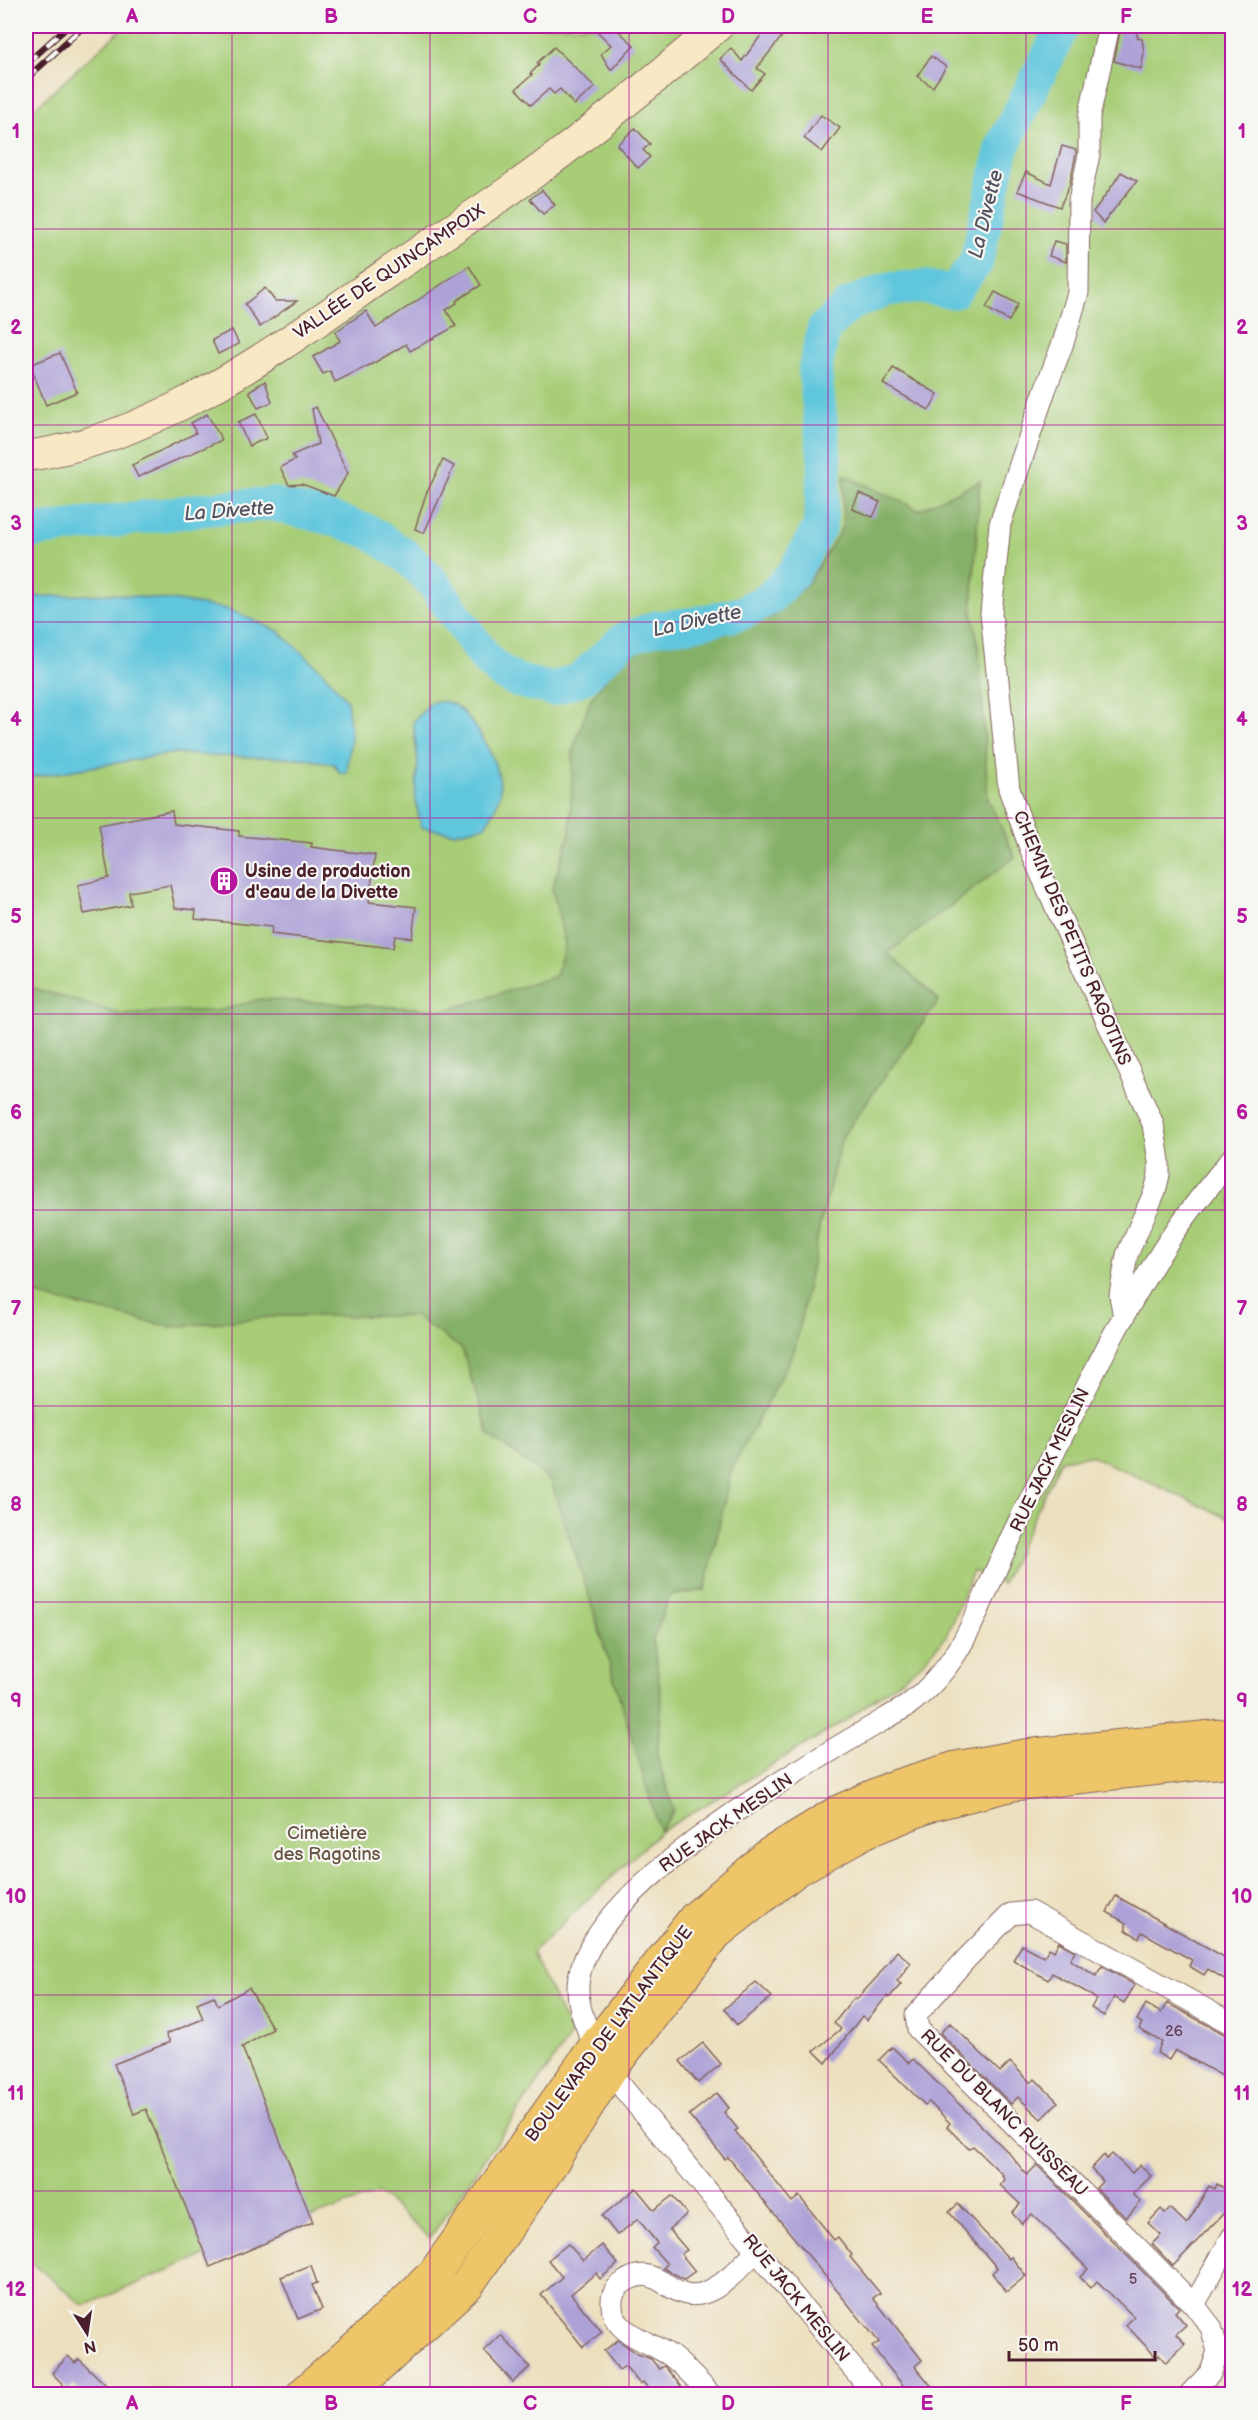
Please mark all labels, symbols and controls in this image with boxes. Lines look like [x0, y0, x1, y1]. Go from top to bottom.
text: A [125, 5, 139, 29]
text: B [324, 5, 338, 29]
text: C [523, 5, 537, 29]
text: D [721, 5, 735, 29]
text: E [921, 5, 934, 29]
text: F [1120, 5, 1132, 29]
text: 1 [12, 120, 20, 144]
text: 1 [1238, 120, 1246, 144]
water label: La Divette [963, 167, 1009, 261]
street label: VALLÉE DE QUINCAMPOIX [288, 198, 489, 344]
text: 2 [10, 316, 22, 340]
text: 2 [1236, 316, 1248, 340]
water label: La Divette [183, 496, 275, 526]
text: 3 [10, 512, 22, 536]
text: 3 [1236, 512, 1248, 536]
water label: La Divette [650, 600, 744, 642]
text: 4 [10, 708, 22, 732]
text: 4 [1236, 708, 1248, 732]
street label: CHEMIN DES PETITS RAGOTINS [1009, 807, 1135, 1069]
place label: Usine de production d'eau de la Divette [245, 861, 411, 903]
building icon: Usine de production d'eau de la Divette [208, 865, 240, 897]
text: 5 [10, 905, 22, 929]
text: 5 [1236, 905, 1248, 929]
text: 6 [10, 1101, 22, 1125]
text: 6 [1236, 1101, 1248, 1125]
text: 7 [10, 1297, 22, 1321]
text: 7 [1236, 1297, 1248, 1321]
street label: RUE JACK MESLIN [1006, 1384, 1094, 1536]
text: 8 [10, 1493, 22, 1517]
text: 8 [1236, 1493, 1248, 1517]
text: 9 [10, 1689, 22, 1713]
text: 9 [1236, 1689, 1248, 1713]
street label: RUE JACK MESLIN [655, 1769, 797, 1877]
park label: Cimetière des Ragotins [274, 1823, 381, 1865]
text: 10 [6, 1885, 26, 1909]
text: 10 [1232, 1885, 1252, 1909]
street label: BOULEVARD DE L'ATLANTIQUE [521, 1922, 697, 2146]
house number: 26 [1165, 2022, 1183, 2041]
street label: RUE DU BLANC RUISSEAU [916, 2025, 1092, 2201]
text: 11 [8, 2082, 24, 2106]
text: 11 [1234, 2082, 1250, 2106]
street label: RUE JACK MESLIN [738, 2230, 854, 2366]
house number: 5 [1129, 2270, 1137, 2289]
text: 12 [6, 2278, 26, 2302]
text: 12 [1232, 2278, 1252, 2302]
north arrow [57, 2303, 117, 2363]
scale bar [1009, 2324, 1154, 2362]
text: 50 m [1018, 2335, 1059, 2356]
text: N [82, 2336, 98, 2357]
text: A [125, 2392, 139, 2416]
text: B [324, 2392, 338, 2416]
text: C [523, 2392, 537, 2416]
text: D [721, 2392, 735, 2416]
text: E [921, 2392, 934, 2416]
text: F [1120, 2392, 1132, 2416]

